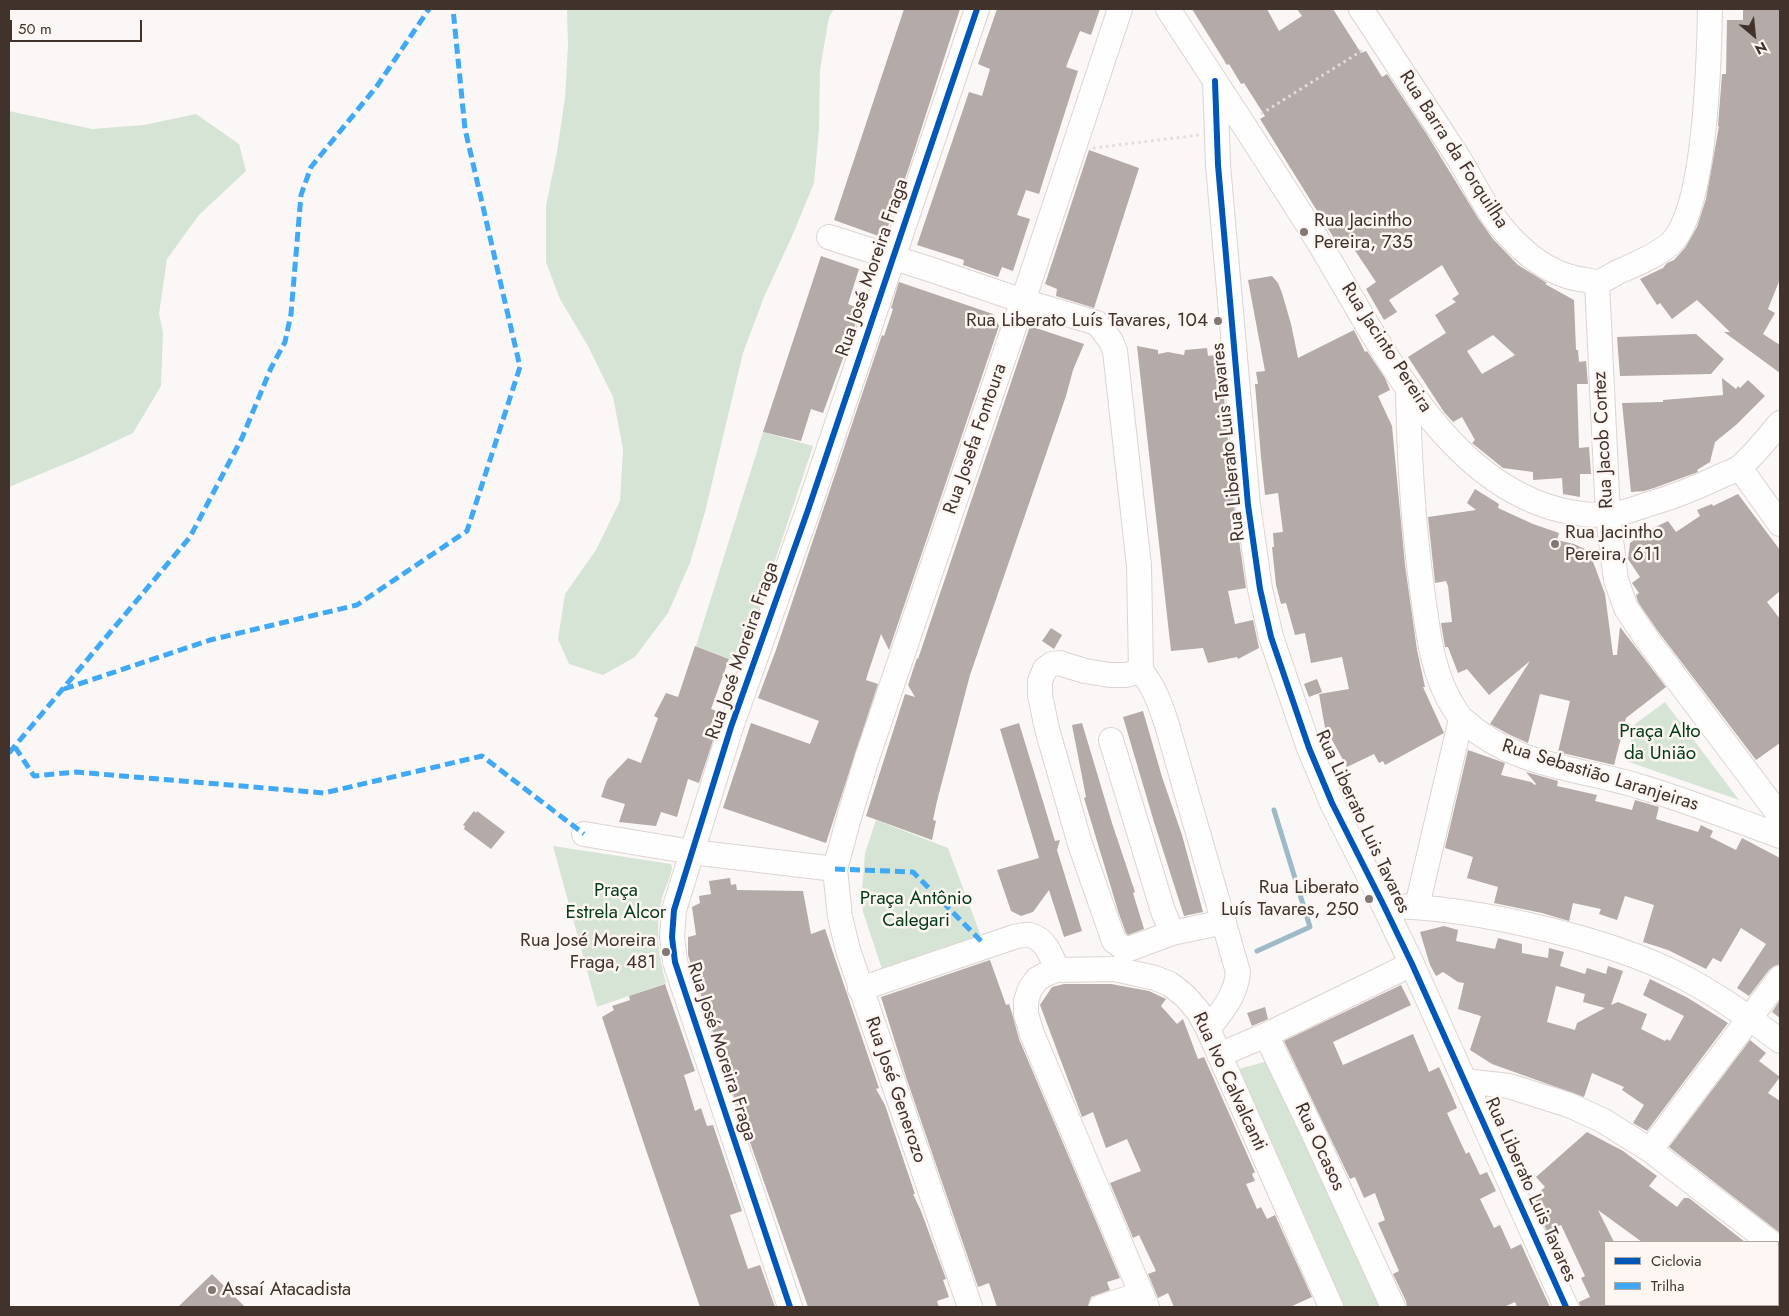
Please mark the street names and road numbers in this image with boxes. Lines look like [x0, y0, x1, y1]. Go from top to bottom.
street label: Rua Barra da Forquilha [1393, 67, 1513, 233]
street label: Rua José Moreira Fraga [832, 176, 914, 360]
street label: Rua Jacinto Pereira [1336, 279, 1436, 417]
street label: Rua Liberato Luis Tavares [1207, 342, 1251, 542]
street label: Rua Josefa Fontoura [940, 361, 1012, 517]
street label: Rua Jacob Cortez [1589, 371, 1619, 509]
street label: Rua José Moreira Fraga [702, 559, 784, 743]
street label: Rua Liberato Luis Tavares [1310, 727, 1414, 917]
street label: Rua Sebastião Laranjeiras [1499, 735, 1701, 817]
street label: Rua José Moreira Fraga [681, 960, 761, 1144]
street label: Rua Ivo Calvalcanti [1187, 1009, 1271, 1155]
street label: Rua José Generozo [859, 1014, 931, 1166]
street label: Rua Liberato Luis Tavares [1479, 1094, 1581, 1286]
street label: Rua Ocasos [1289, 1099, 1349, 1195]

